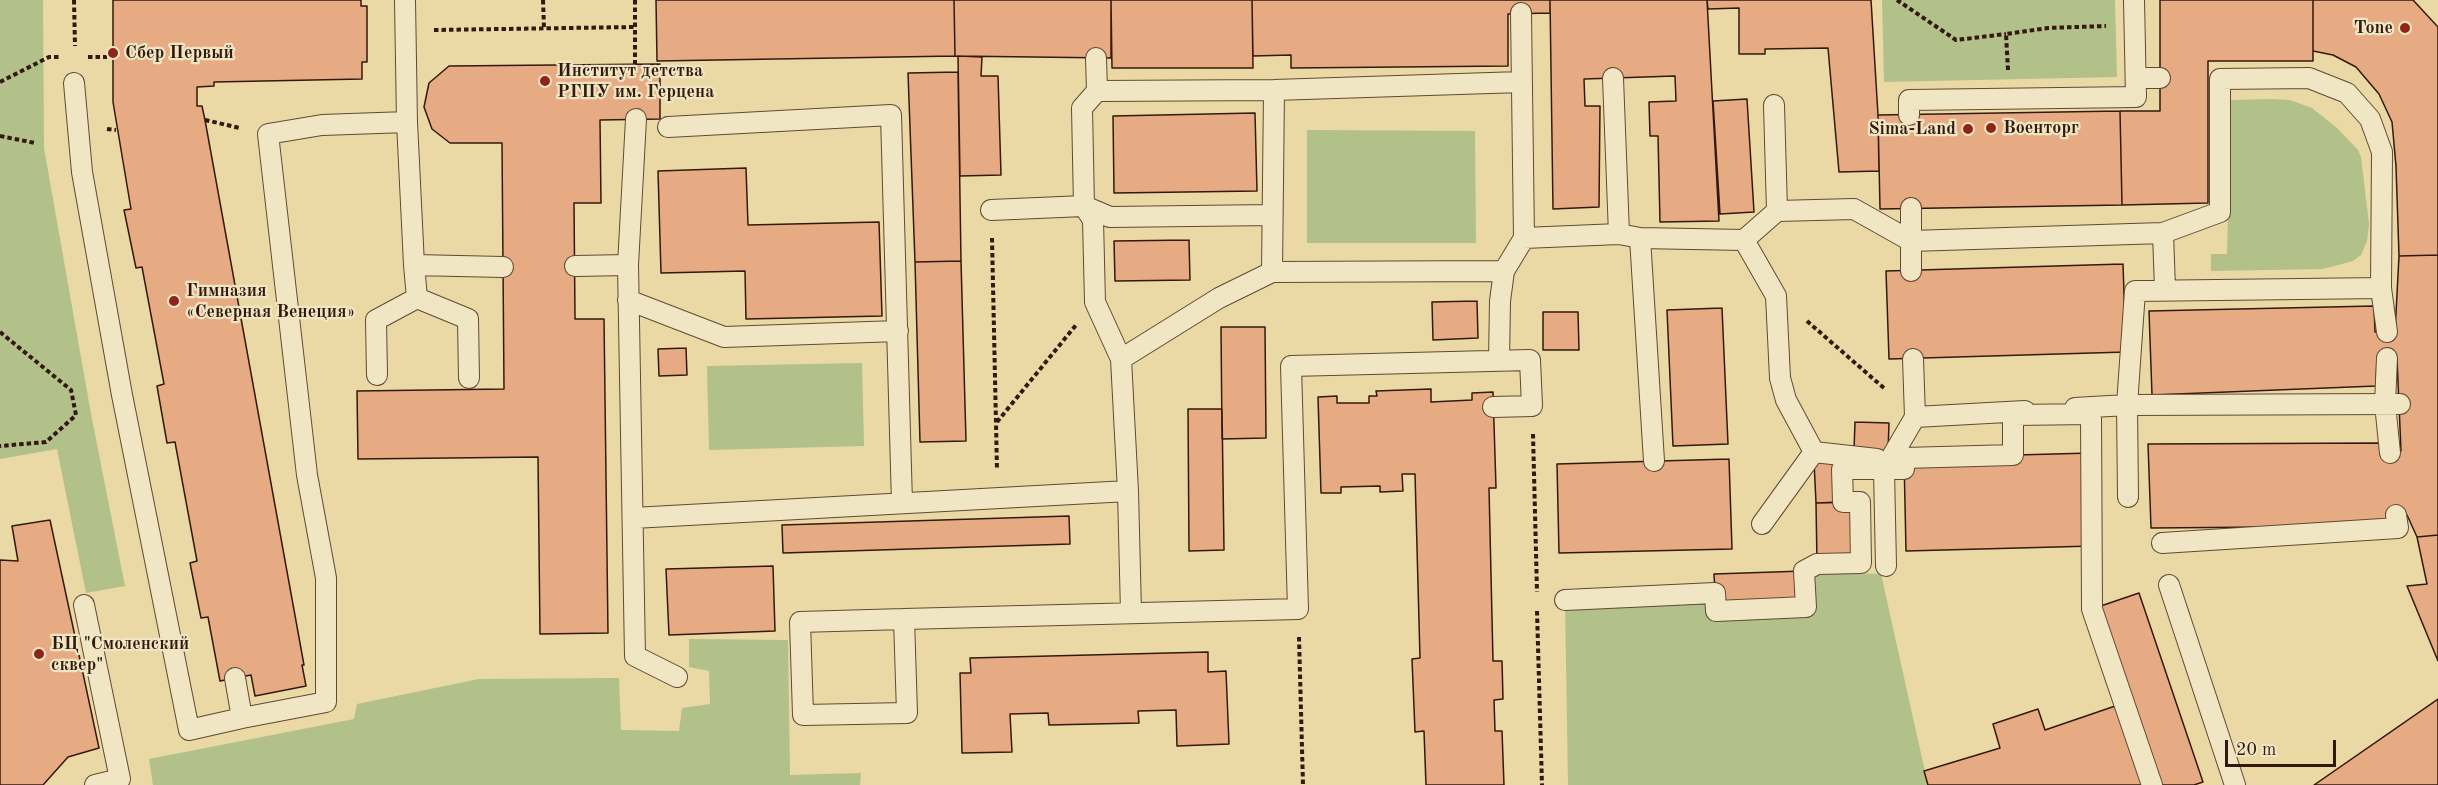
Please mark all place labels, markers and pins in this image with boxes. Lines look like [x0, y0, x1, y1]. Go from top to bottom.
place label: Tone [2354, 17, 2393, 39]
marker: Tone [2398, 21, 2412, 35]
place label: Сбер Первый [125, 42, 234, 64]
marker: Сбер Первый [106, 46, 120, 60]
place label: Институт детства РГПУ им. Герцена [557, 60, 714, 103]
marker: Институт детства РГПУ им. Герцена [538, 74, 552, 88]
place label: Военторг [2003, 117, 2079, 139]
place label: Sima-Land [1868, 118, 1956, 140]
marker: Военторг [1984, 121, 1998, 135]
marker: Sima-Land [1961, 122, 1975, 136]
place label: Гимназия «Северная Венеция» [186, 280, 355, 322]
marker: Гимназия «Северная Венеция» [167, 294, 181, 308]
place label: БЦ "Смоленский сквер" [51, 633, 189, 676]
marker: БЦ "Смоленский сквер" [32, 647, 46, 661]

